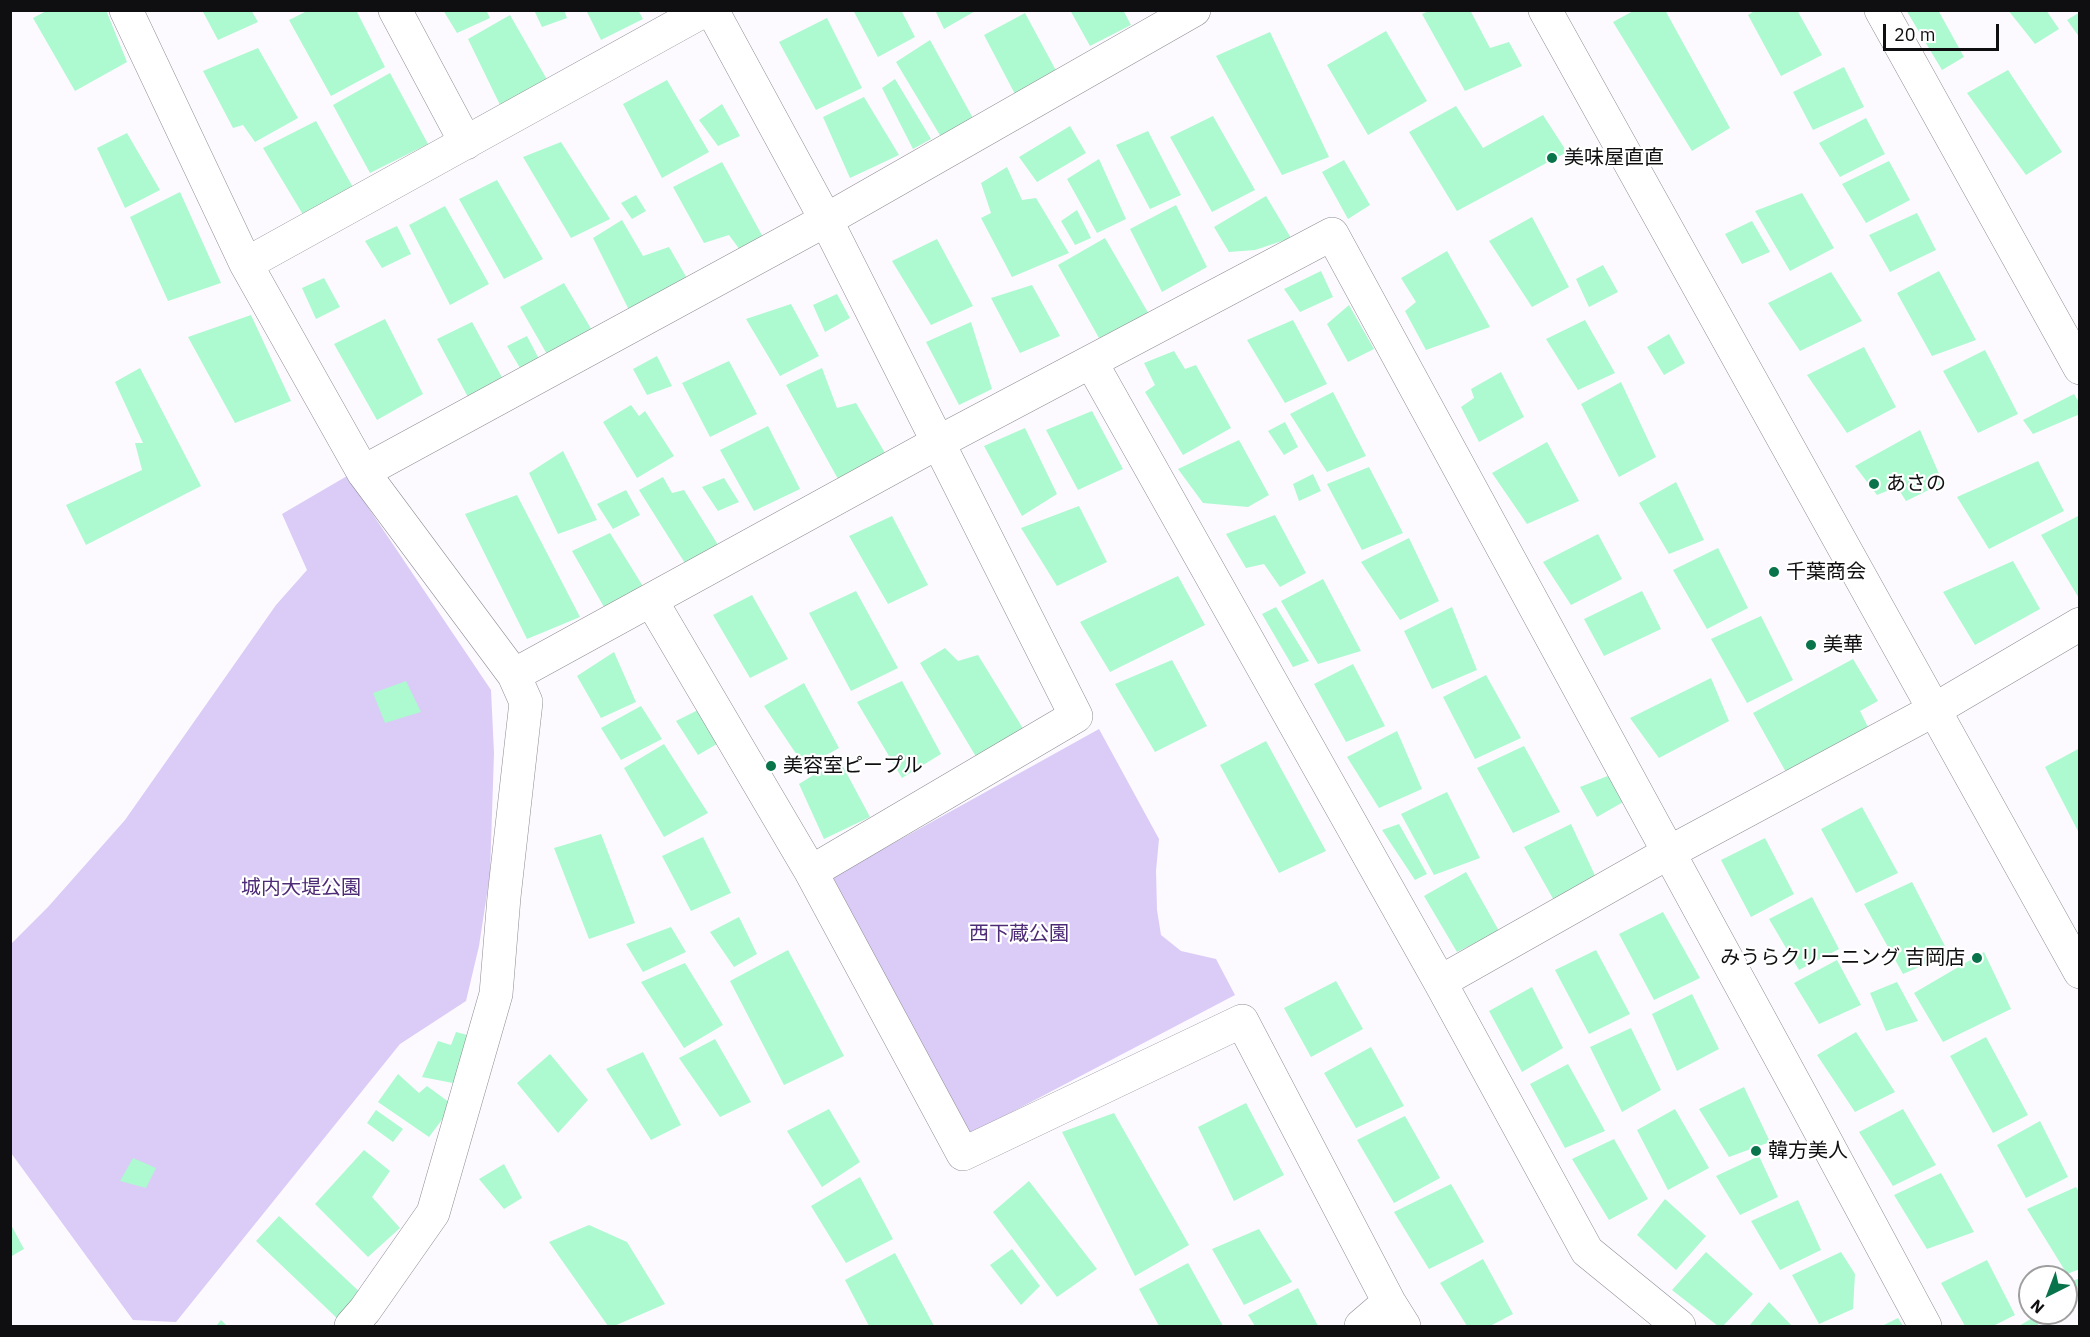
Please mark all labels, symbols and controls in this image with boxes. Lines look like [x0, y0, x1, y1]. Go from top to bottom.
scale bar [1886, 12, 2002, 50]
text: 20 m [1894, 23, 1936, 46]
place label: 美味屋直直 [1564, 146, 1664, 170]
marker: 美味屋直直 [1545, 151, 1559, 165]
place label: あさの [1886, 472, 1946, 496]
marker: あさの [1867, 477, 1881, 491]
place label: 千葉商会 [1786, 560, 1866, 584]
marker: 千葉商会 [1767, 565, 1781, 579]
place label: 美華 [1823, 633, 1863, 657]
marker: 美華 [1804, 638, 1818, 652]
place label: 美容室ピープル [783, 754, 923, 778]
marker: 美容室ピープル [764, 759, 778, 773]
park label: 城内大堤公園 [241, 876, 361, 900]
park label: 西下蔵公園 [969, 922, 1069, 946]
place label: みうらクリーニング 吉岡店 [1720, 946, 1965, 970]
marker: みうらクリーニング 吉岡店 [1970, 951, 1984, 965]
place label: 韓方美人 [1768, 1139, 1848, 1163]
marker: 韓方美人 [1749, 1144, 1763, 1158]
north arrow [2018, 1265, 2078, 1325]
text: N [2026, 1296, 2048, 1318]

